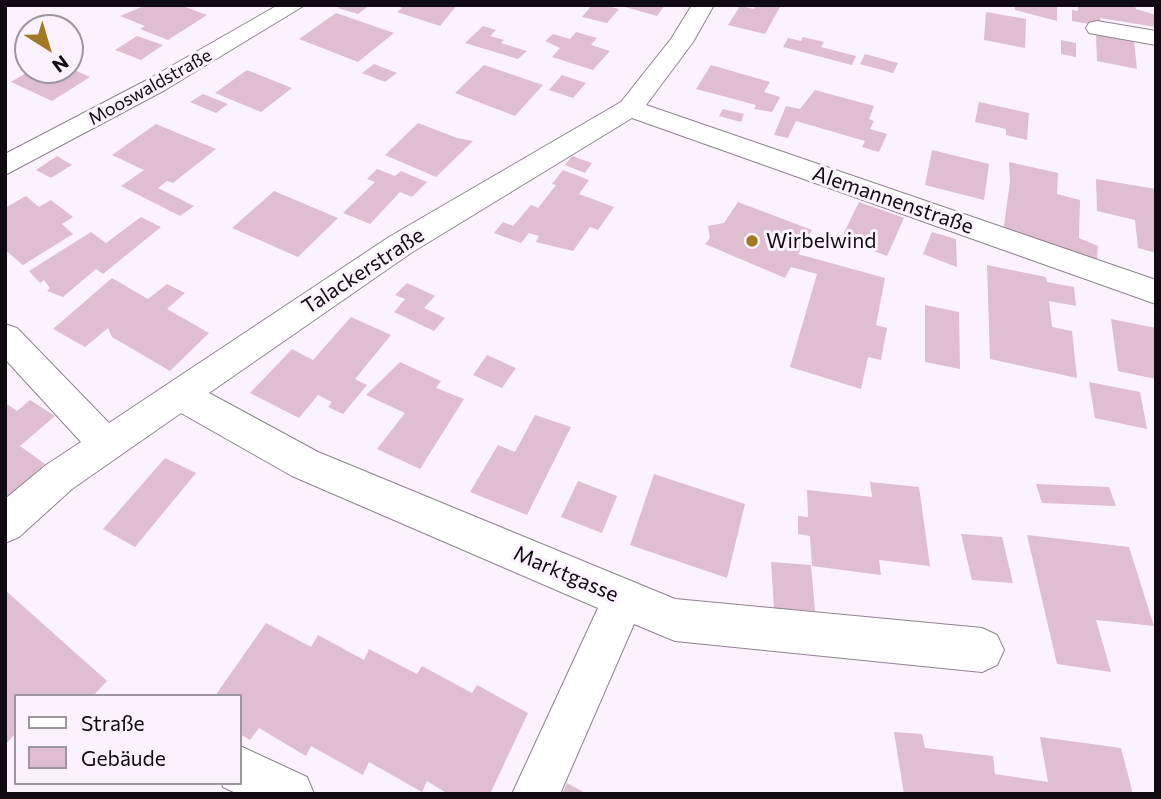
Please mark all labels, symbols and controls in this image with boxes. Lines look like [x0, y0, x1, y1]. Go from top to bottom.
north arrow [14, 14, 84, 84]
street label: Mooswaldstraße [85, 44, 215, 130]
text: N [48, 51, 73, 78]
street label: Alemannenstraße [809, 161, 977, 239]
street label: Talackerstraße [297, 222, 429, 320]
place label: Wirbelwind [766, 228, 876, 254]
marker: Wirbelwind [744, 233, 760, 249]
street label: Marktgasse [510, 541, 622, 607]
legend [14, 694, 242, 785]
text: Straße [81, 710, 145, 735]
text: Gebäude [81, 745, 166, 770]

